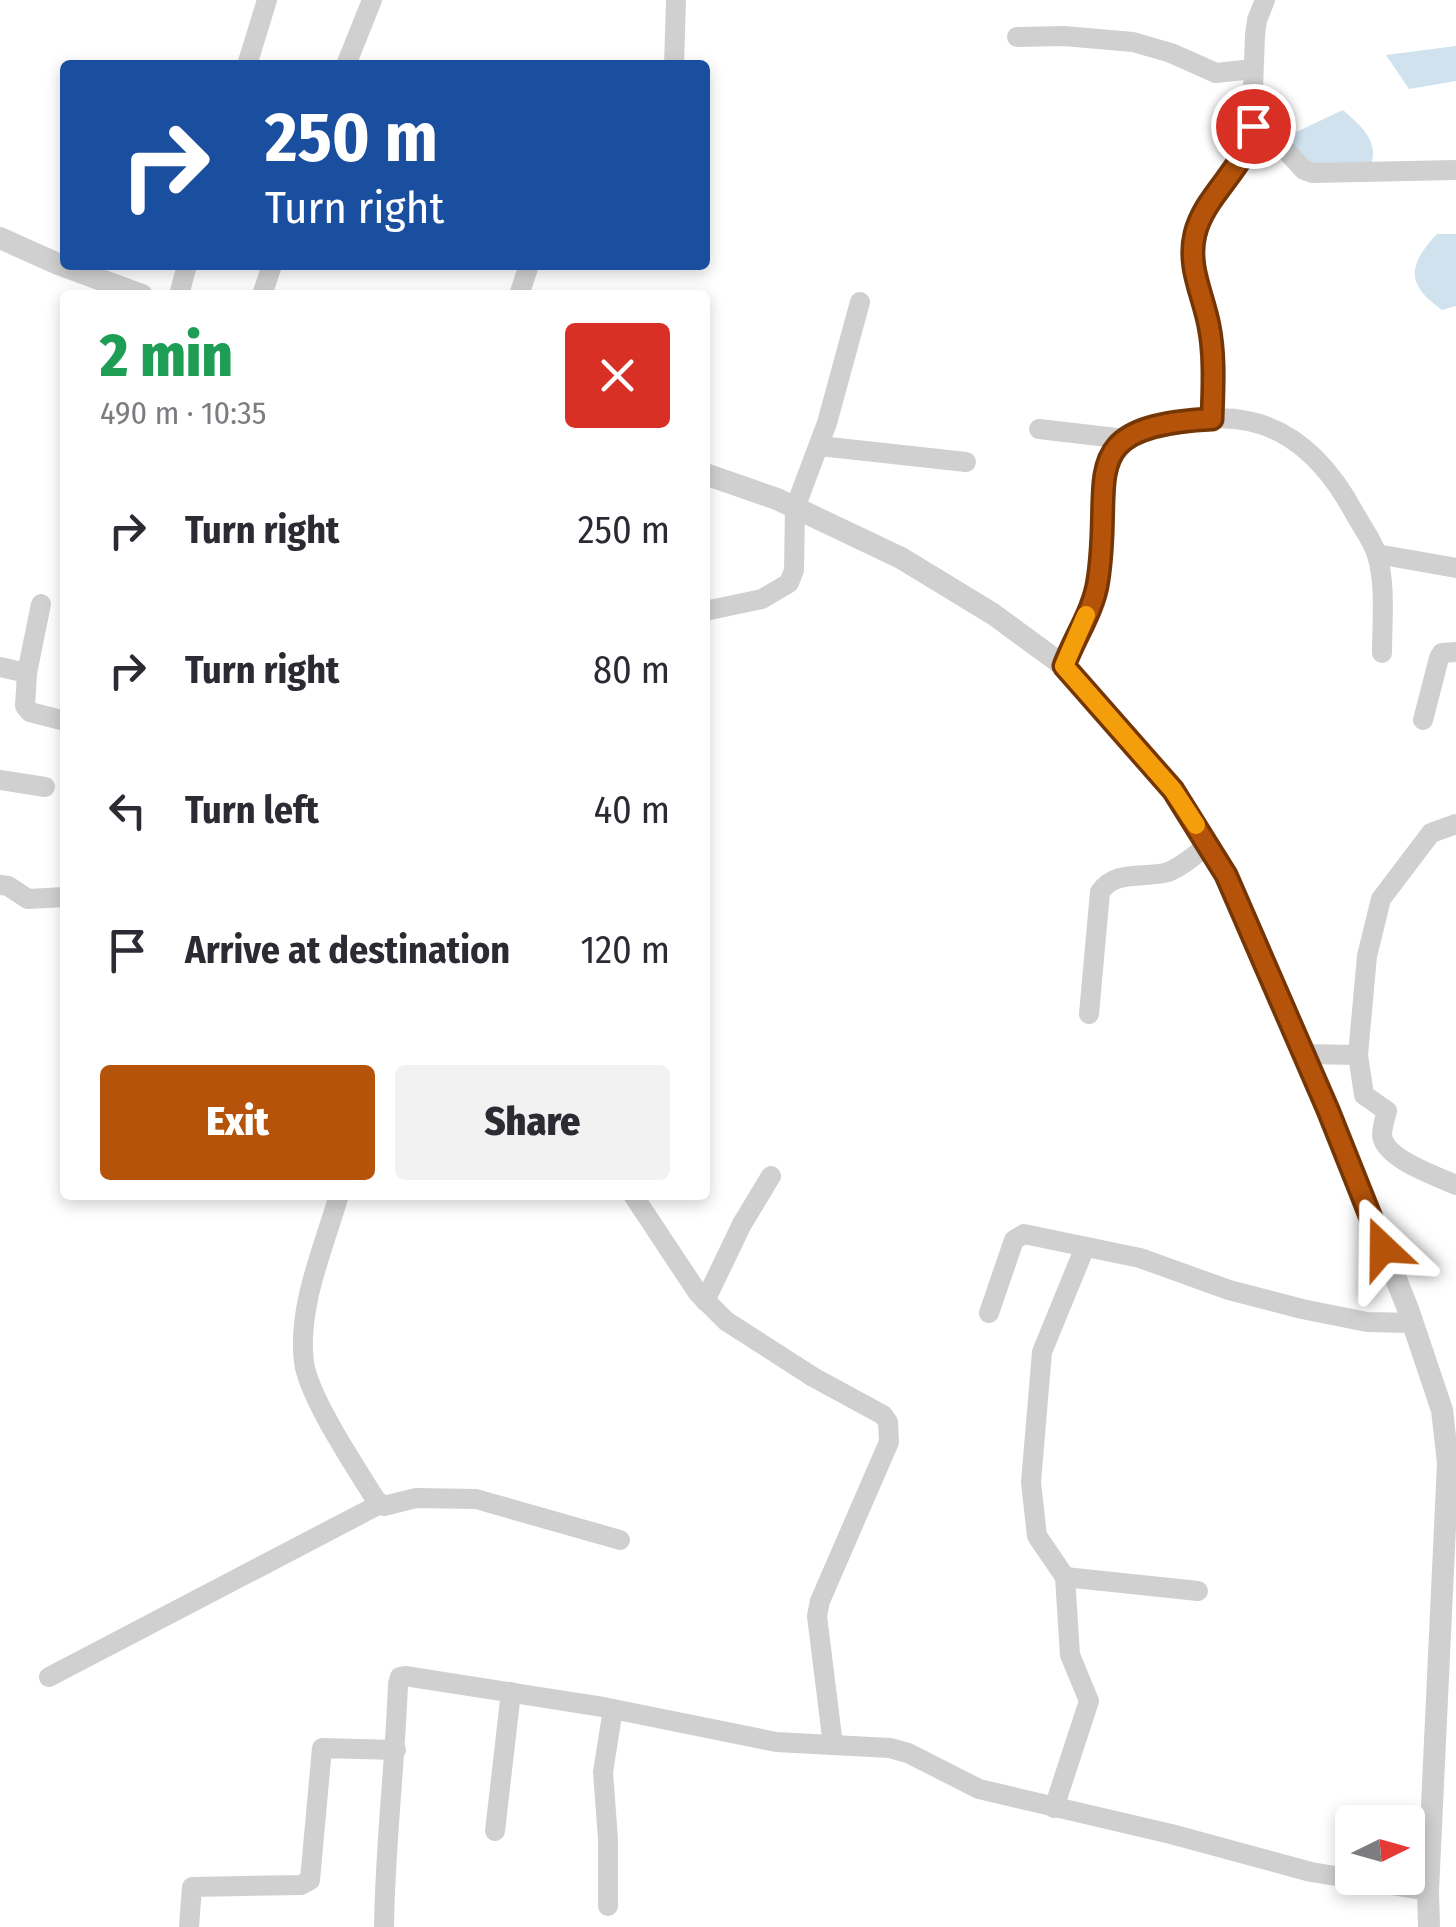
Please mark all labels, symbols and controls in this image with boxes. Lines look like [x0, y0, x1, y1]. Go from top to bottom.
pin [1211, 84, 1296, 169]
text: 250 m [265, 96, 438, 180]
icon: arrive [1226, 99, 1281, 154]
icon: right [100, 100, 230, 230]
text: Turn right [265, 181, 444, 235]
text: 2 min [100, 320, 233, 392]
button: close [565, 323, 670, 428]
text: 490 m · 10:35 [100, 394, 266, 432]
icon: right [100, 503, 155, 558]
text: Turn right [185, 507, 339, 553]
text: 250 m [578, 507, 670, 553]
icon: right [100, 643, 155, 698]
text: Turn right [185, 647, 339, 693]
text: 80 m [593, 647, 670, 693]
icon: left [100, 783, 155, 838]
text: Turn left [185, 787, 319, 833]
text: 40 m [594, 787, 670, 833]
icon: arrive [100, 923, 155, 978]
text: Arrive at destination [185, 927, 510, 973]
text: 120 m [580, 927, 670, 973]
button: Exit [100, 1065, 375, 1180]
button: Share [395, 1065, 670, 1180]
position arrow [1331, 1196, 1435, 1300]
north arrow [1335, 1805, 1425, 1895]
map controls [1335, 1805, 1425, 1895]

